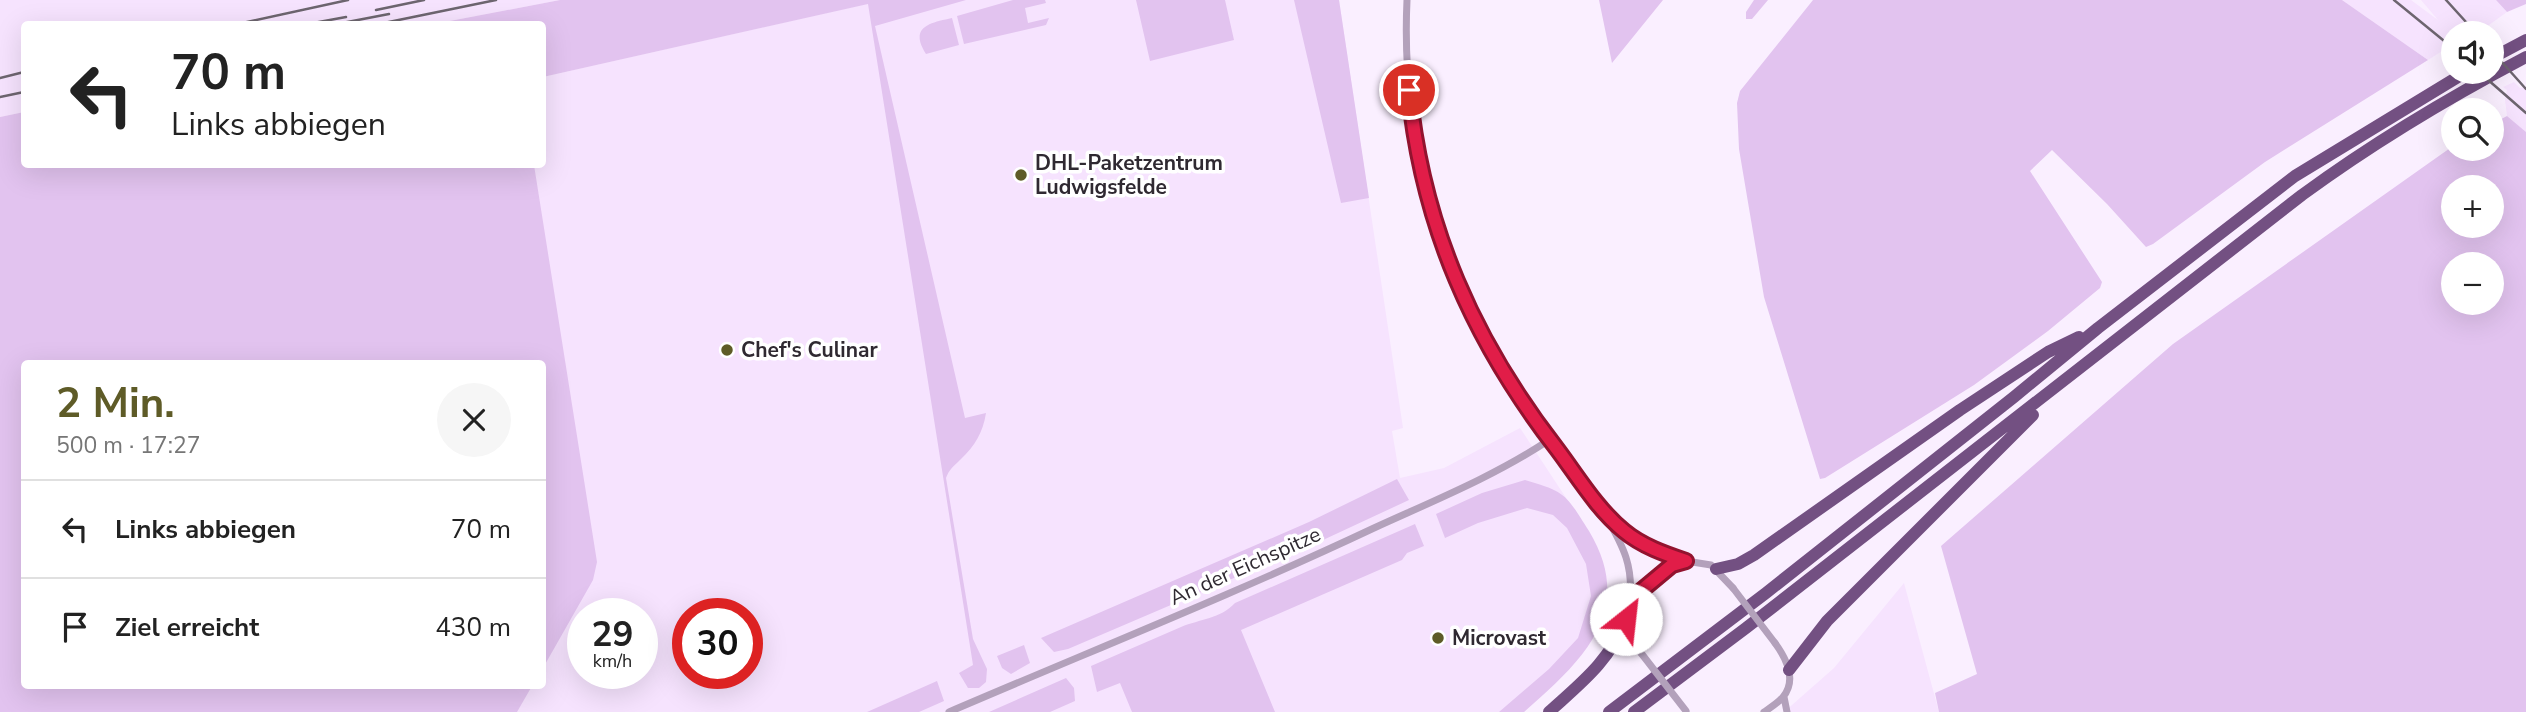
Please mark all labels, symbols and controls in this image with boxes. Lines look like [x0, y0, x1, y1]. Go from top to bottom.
map controls [2441, 21, 2504, 315]
button: sound [2441, 21, 2504, 84]
text: 70 m [171, 39, 286, 106]
icon: left [56, 49, 147, 140]
pin [1379, 60, 1439, 120]
icon: arrive [1390, 71, 1428, 109]
button: search [2441, 98, 2504, 161]
text: Links abbiegen [171, 103, 386, 146]
place label: DHL-Paketzentrum Ludwigsfelde [1035, 149, 1223, 201]
marker: DHL-Paketzentrum Ludwigsfelde [1013, 167, 1029, 183]
button: + [2441, 175, 2504, 238]
button: − [2441, 252, 2504, 315]
place label: Chef's Culinar [741, 336, 878, 364]
marker: Chef's Culinar [719, 342, 735, 358]
text: 2 Min. [56, 375, 175, 432]
button: close [437, 383, 511, 457]
text: 500 m · 17:27 [56, 430, 201, 461]
icon: left [56, 510, 94, 548]
text: Links abbiegen [115, 512, 296, 547]
text: 70 m [451, 512, 511, 547]
street label: An der Eichspitze [1165, 520, 1325, 612]
position arrow [1589, 582, 1663, 656]
speed limit sign: 30 [672, 598, 763, 689]
icon: arrive [56, 608, 94, 646]
text: Ziel erreicht [115, 610, 259, 645]
text: 430 m [435, 610, 511, 645]
text: 29 [591, 611, 634, 658]
place label: Microvast [1452, 624, 1547, 652]
marker: Microvast [1430, 630, 1446, 646]
text: km/h [593, 649, 632, 673]

